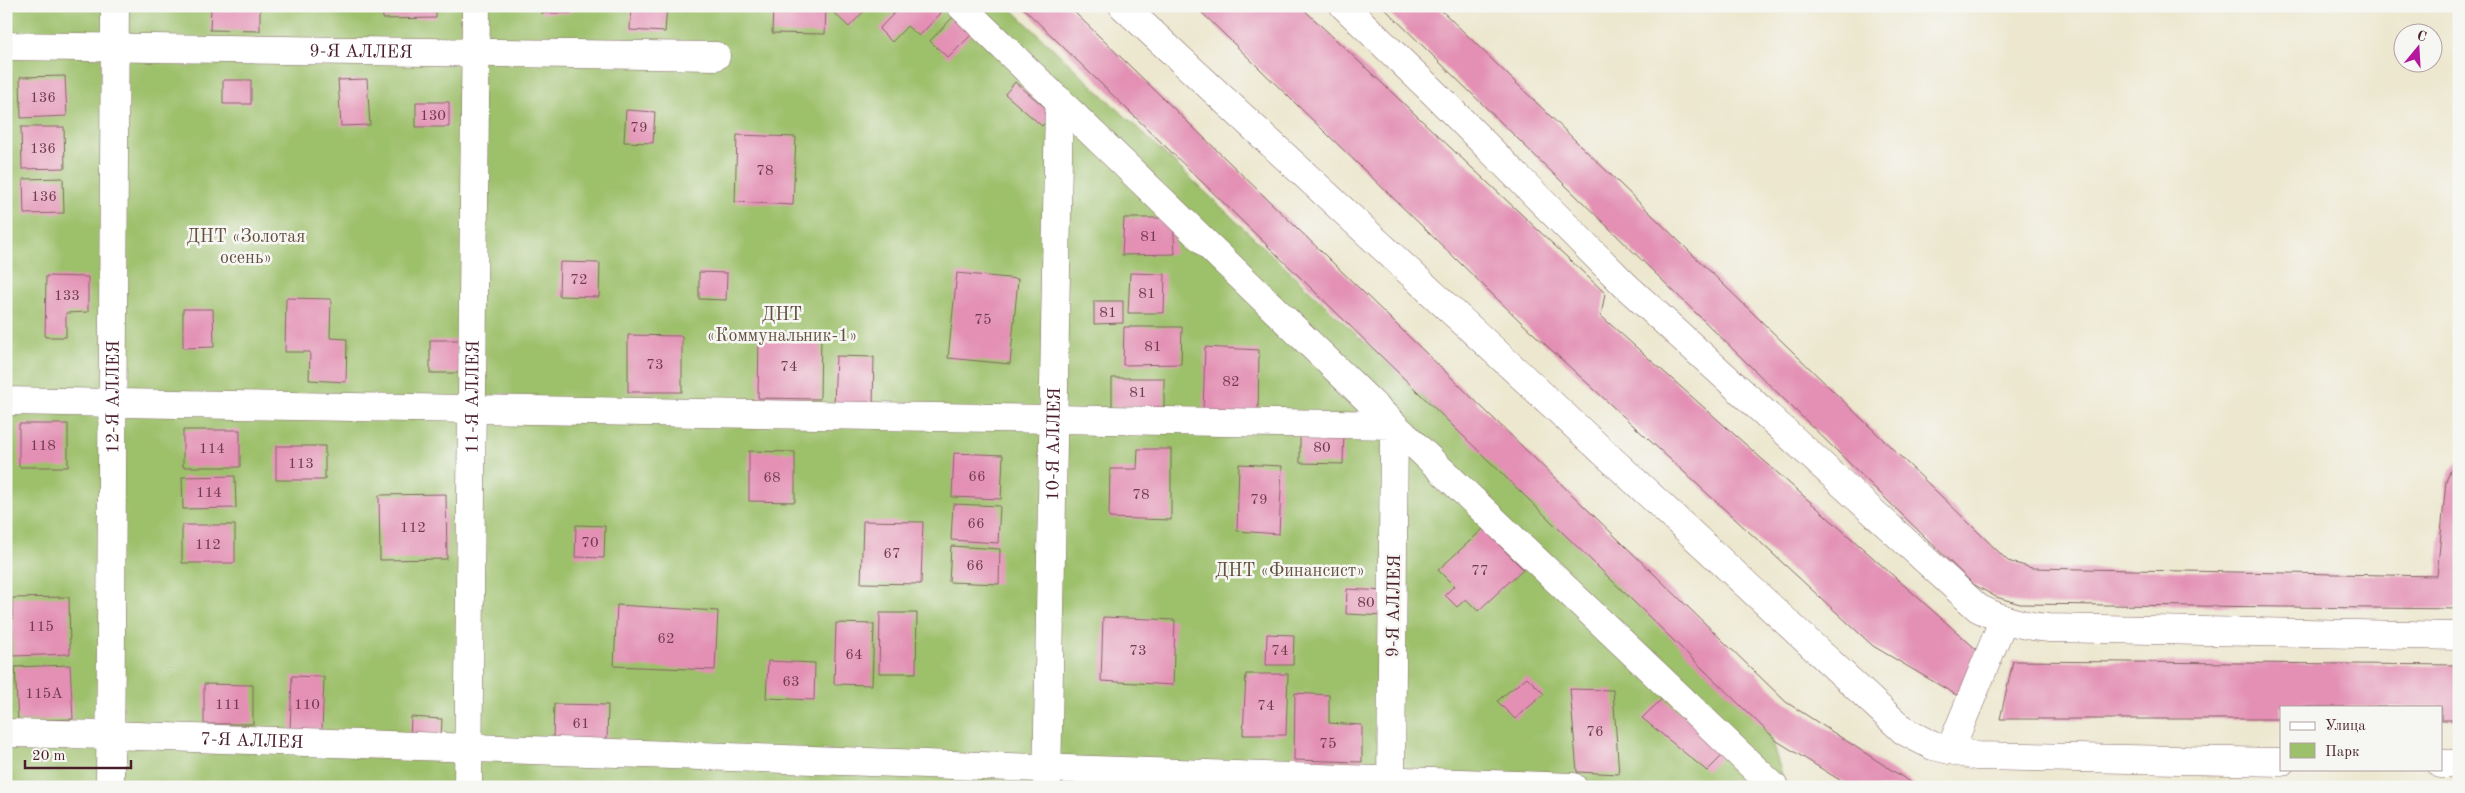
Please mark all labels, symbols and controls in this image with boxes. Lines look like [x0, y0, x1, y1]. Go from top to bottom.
north arrow [2392, 22, 2442, 72]
text: С [2415, 29, 2428, 45]
street label: 9-Я АЛЛЕЯ [309, 42, 413, 62]
house number: 136 [30, 91, 56, 106]
house number: 130 [420, 109, 446, 124]
house number: 79 [630, 121, 648, 136]
house number: 136 [30, 142, 56, 157]
house number: 78 [756, 164, 774, 179]
house number: 136 [31, 190, 57, 205]
park label: ДНТ «Золотая осень» [187, 228, 305, 267]
house number: 81 [1140, 230, 1158, 245]
house number: 72 [570, 273, 588, 288]
house number: 81 [1138, 287, 1156, 302]
house number: 133 [54, 289, 80, 304]
park label: ДНТ «Коммунальник-1» [707, 306, 857, 345]
house number: 81 [1099, 306, 1117, 321]
house number: 75 [974, 313, 992, 328]
street label: 12-Я АЛЛЕЯ [104, 340, 123, 454]
street label: 11-Я АЛЛЕЯ [463, 340, 483, 454]
house number: 81 [1144, 340, 1162, 355]
house number: 73 [646, 358, 664, 373]
house number: 74 [780, 360, 798, 375]
house number: 82 [1222, 375, 1240, 390]
house number: 81 [1129, 386, 1147, 401]
street label: 10-Я АЛЛЕЯ [1044, 387, 1064, 501]
house number: 118 [30, 439, 56, 454]
house number: 80 [1313, 441, 1331, 456]
house number: 114 [199, 442, 225, 457]
house number: 113 [288, 457, 314, 472]
house number: 66 [968, 470, 986, 485]
house number: 68 [763, 471, 781, 486]
house number: 114 [196, 486, 222, 501]
house number: 78 [1132, 488, 1150, 503]
house number: 79 [1250, 493, 1268, 508]
house number: 66 [967, 517, 985, 532]
house number: 112 [400, 521, 426, 536]
house number: 70 [581, 536, 599, 551]
house number: 112 [195, 538, 221, 553]
house number: 67 [883, 547, 901, 562]
street label: 9-Я АЛЛЕЯ [1384, 554, 1404, 658]
house number: 66 [966, 559, 984, 574]
park label: ДНТ «Финансист» [1215, 562, 1365, 580]
house number: 77 [1471, 564, 1489, 579]
house number: 80 [1357, 596, 1375, 611]
house number: 115 [28, 620, 54, 635]
house number: 62 [657, 632, 675, 647]
house number: 73 [1129, 644, 1147, 659]
house number: 74 [1271, 644, 1289, 659]
house number: 64 [845, 648, 863, 663]
house number: 63 [782, 675, 800, 690]
house number: 115А [25, 687, 63, 702]
house number: 111 [215, 698, 241, 713]
house number: 110 [294, 698, 320, 713]
house number: 74 [1257, 699, 1275, 714]
legend [2280, 706, 2442, 770]
house number: 61 [572, 717, 590, 732]
text: Улица [2325, 719, 2366, 734]
house number: 76 [1586, 725, 1604, 740]
street label: 7-Я АЛЛЕЯ [200, 730, 304, 752]
house number: 75 [1319, 737, 1337, 752]
scale bar [25, 738, 131, 770]
text: Парк [2325, 745, 2360, 760]
text: 20 m [32, 749, 66, 764]

